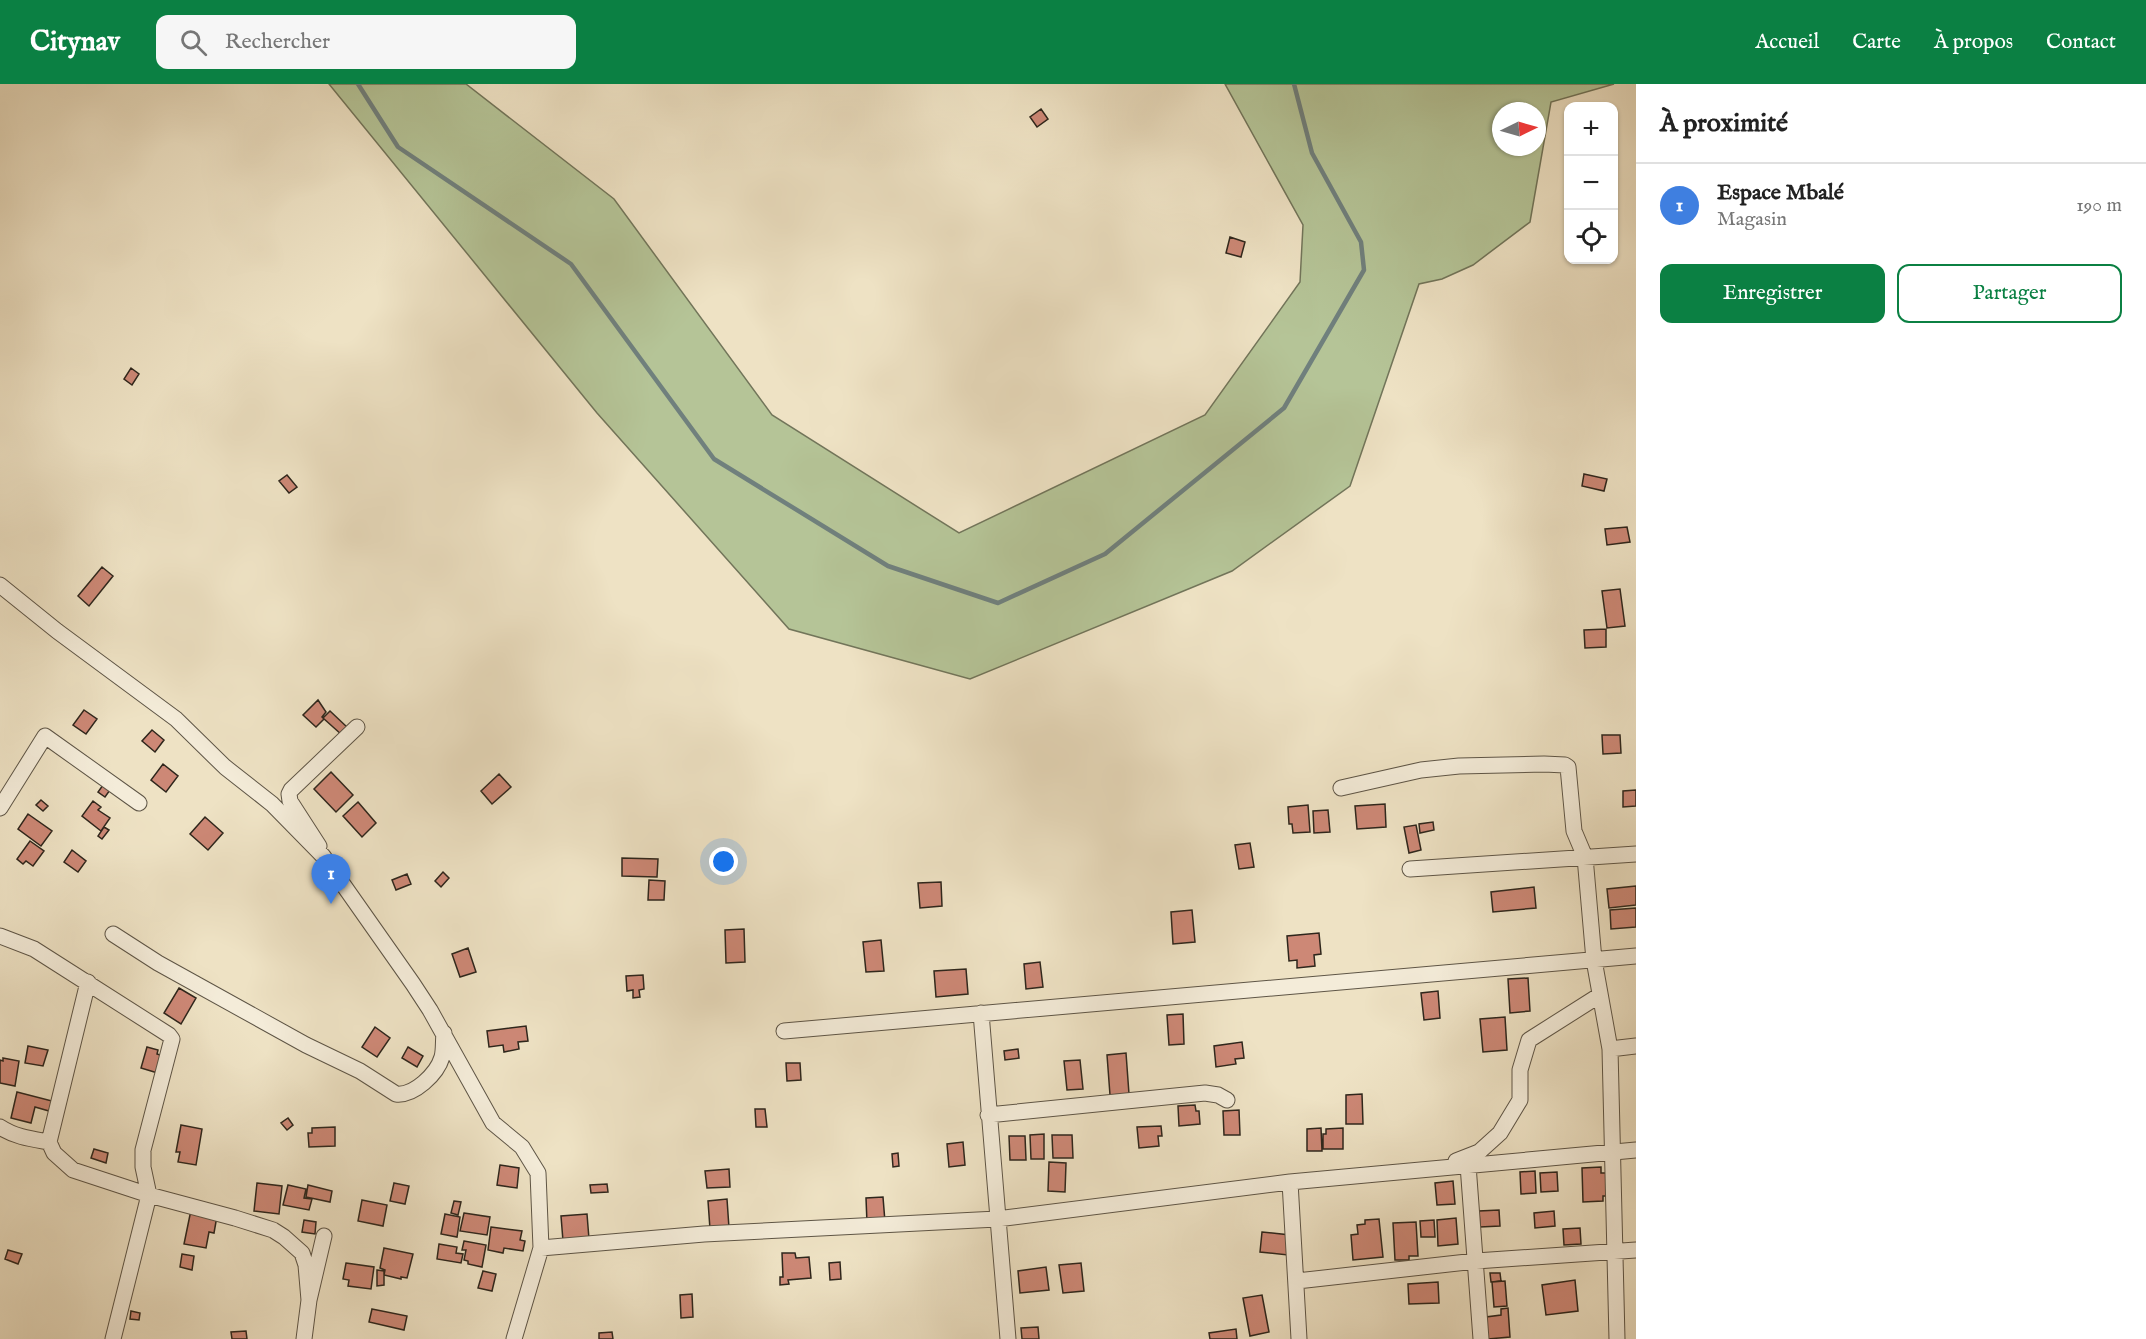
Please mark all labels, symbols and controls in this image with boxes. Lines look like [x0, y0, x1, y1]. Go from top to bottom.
search box [156, 15, 576, 69]
text: Citynav [30, 25, 120, 60]
icon: search [177, 26, 210, 59]
text: Rechercher [225, 28, 330, 56]
text: Accueil [1755, 29, 1819, 56]
text: Carte [1852, 29, 1901, 56]
text: À propos [1934, 29, 2013, 56]
text: Contact [2046, 29, 2116, 56]
north arrow [1492, 102, 1546, 156]
map controls [1564, 102, 1618, 264]
button: + [1564, 102, 1618, 156]
text: À proximité [1660, 107, 1788, 140]
button: − [1564, 156, 1618, 210]
text: Espace Mbalé [1717, 179, 1844, 207]
text: 1 [1676, 193, 1683, 218]
text: 190 m [2076, 193, 2122, 218]
text: Magasin [1717, 207, 1787, 232]
button: locate [1564, 210, 1618, 264]
button: Enregistrer [1660, 264, 1885, 323]
button: Partager [1897, 264, 2122, 323]
your location [709, 847, 738, 876]
pin: 1 [312, 854, 350, 904]

